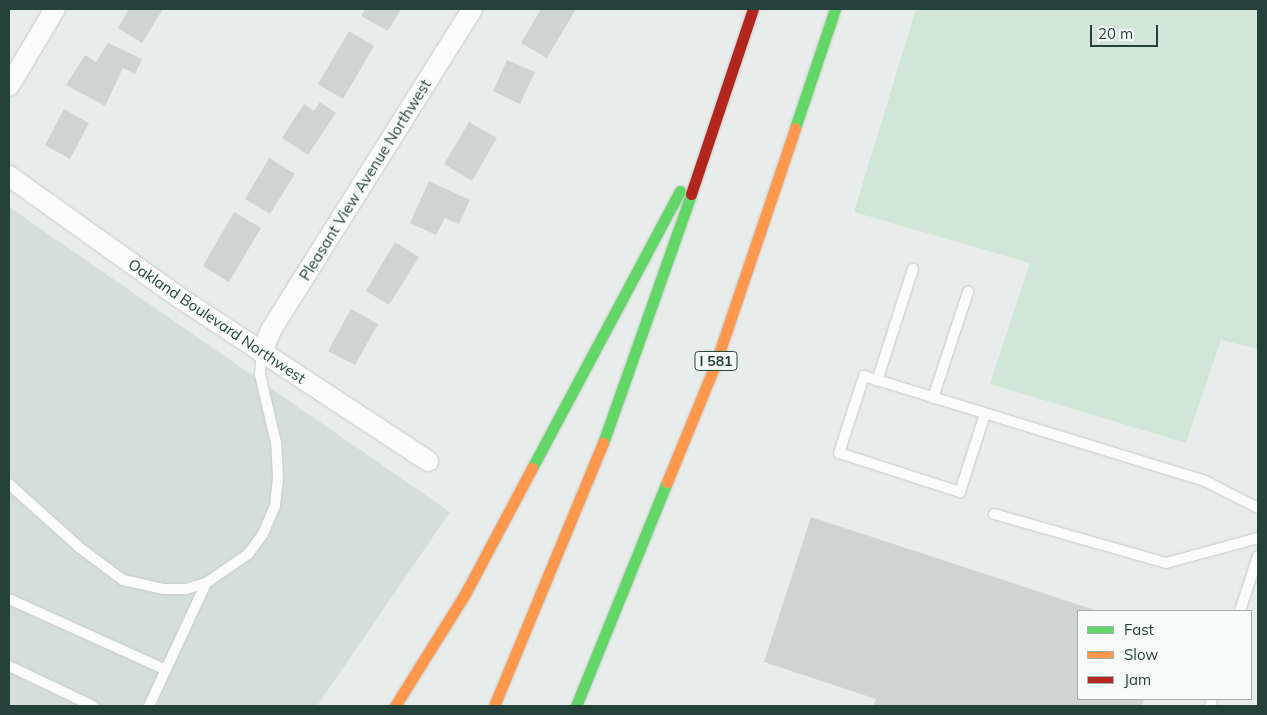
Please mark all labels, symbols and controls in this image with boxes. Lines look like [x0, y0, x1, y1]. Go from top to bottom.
scale bar [1092, 15, 1160, 47]
text: 20 m [1098, 24, 1133, 43]
street label: Pleasant View Avenue Northwest [296, 76, 434, 284]
street label: Oakland Boulevard Northwest [125, 255, 309, 387]
road number: I 581 [694, 350, 738, 372]
legend [1077, 610, 1252, 700]
text: Fast [1124, 620, 1154, 639]
text: Slow [1124, 645, 1158, 664]
text: Jam [1124, 670, 1151, 689]

